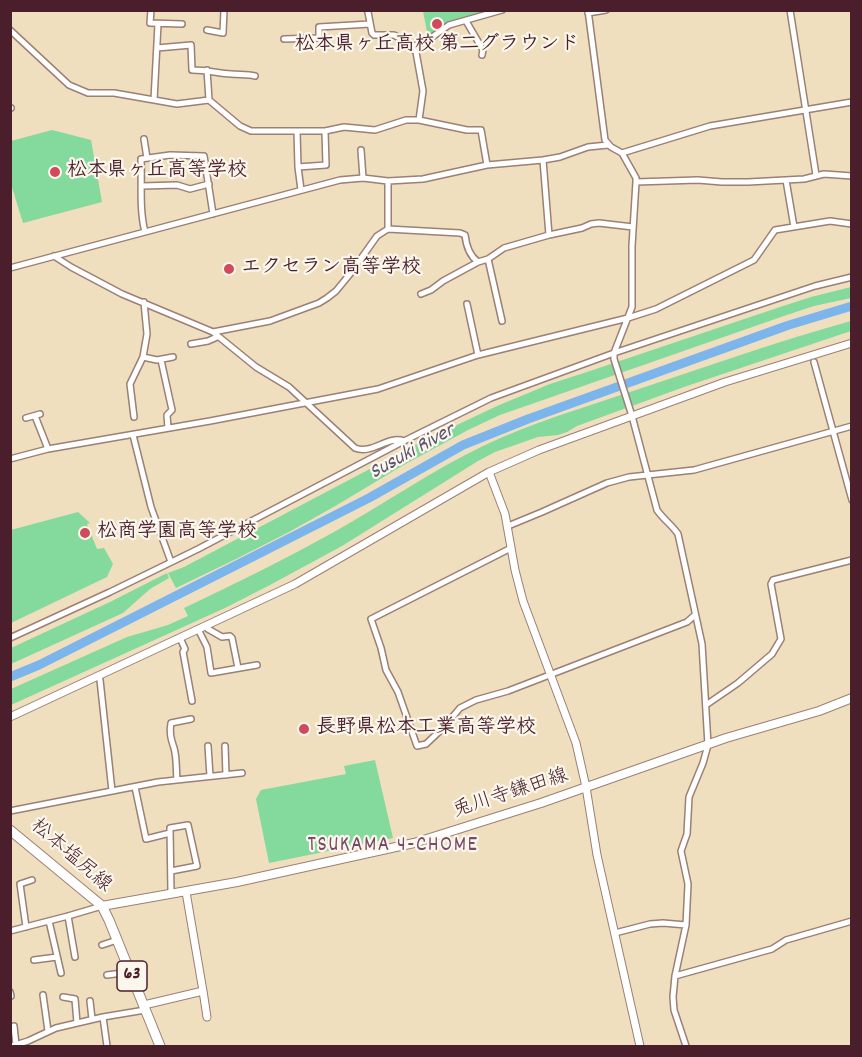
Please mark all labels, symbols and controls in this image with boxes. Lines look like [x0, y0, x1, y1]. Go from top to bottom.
marker: 松本県ヶ丘高校 第二グラウンド [430, 17, 444, 31]
place label: 松本県ヶ丘高校 第二グラウンド [295, 34, 579, 58]
place label: 松本県ヶ丘高等学校 [67, 160, 247, 184]
marker: 松本県ヶ丘高等学校 [48, 165, 62, 179]
place label: エクセラン高等学校 [241, 257, 421, 281]
marker: エクセラン高等学校 [222, 262, 236, 276]
water label: Susuki River [366, 419, 460, 487]
place label: 松商学園高等学校 [97, 521, 257, 545]
marker: 松商学園高等学校 [78, 526, 92, 540]
place label: 長野県松本工業高等学校 [316, 717, 536, 741]
marker: 長野県松本工業高等学校 [297, 722, 311, 736]
street label: 兎川寺鎌田線 [450, 765, 572, 825]
street label: 松本塩尻線 [24, 815, 116, 899]
district label: TSUKAMA 4-CHOME [308, 834, 478, 860]
road number: 63 [117, 961, 147, 991]

